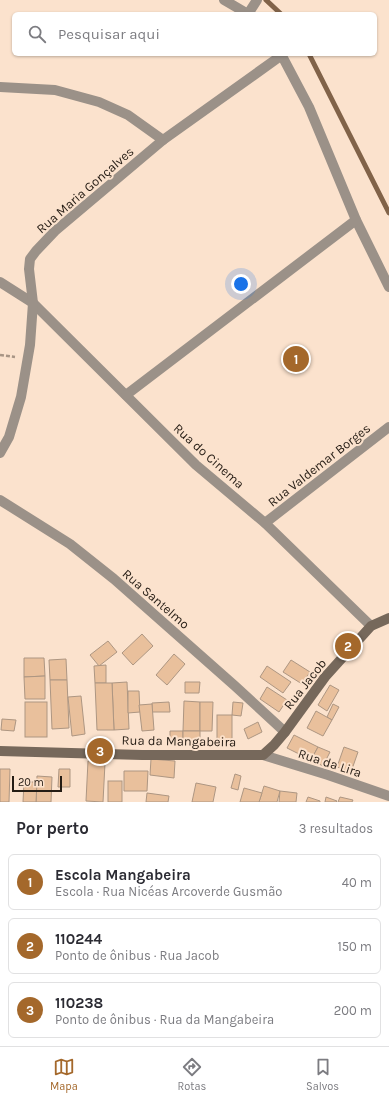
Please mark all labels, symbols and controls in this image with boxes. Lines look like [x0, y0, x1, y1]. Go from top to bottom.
search box [12, 12, 377, 56]
icon: search [26, 23, 48, 45]
text: Pesquisar aqui [58, 25, 160, 43]
street label: Rua Maria Gonçalves [33, 144, 137, 236]
your location [231, 274, 251, 294]
pin: 1 [283, 344, 309, 374]
street label: Rua do Cinema [171, 420, 247, 492]
street label: Rua Valdemar Borges [265, 420, 373, 510]
street label: Rua Santelmo [120, 566, 192, 632]
pin: 2 [335, 631, 361, 661]
street label: Rua Jacob [281, 656, 329, 712]
street label: Rua da Mangabeira [122, 733, 236, 749]
pin: 3 [87, 736, 113, 766]
street label: Rua da Lira [296, 746, 364, 780]
scale bar [12, 774, 62, 793]
text: 20 m [18, 776, 44, 789]
text: Por perto [16, 818, 89, 838]
text: 3 resultados [299, 821, 373, 836]
text: Escola Mangabeira [55, 866, 191, 884]
text: 1 [28, 875, 32, 890]
text: 40 m [342, 875, 372, 890]
text: Escola · Rua Nicéas Arcoverde Gusmão [55, 884, 282, 899]
text: 110244 [55, 930, 102, 948]
text: 2 [26, 939, 34, 954]
text: 150 m [337, 939, 372, 954]
text: Ponto de ônibus · Rua Jacob [55, 948, 219, 963]
text: 110238 [55, 994, 103, 1012]
text: 3 [26, 1003, 34, 1018]
text: 200 m [334, 1003, 372, 1018]
text: Ponto de ônibus · Rua da Mangabeira [55, 1012, 274, 1027]
tab: Mapa [50, 1056, 78, 1093]
tab: Rotas [178, 1056, 206, 1093]
tab: Salvos [306, 1056, 339, 1093]

